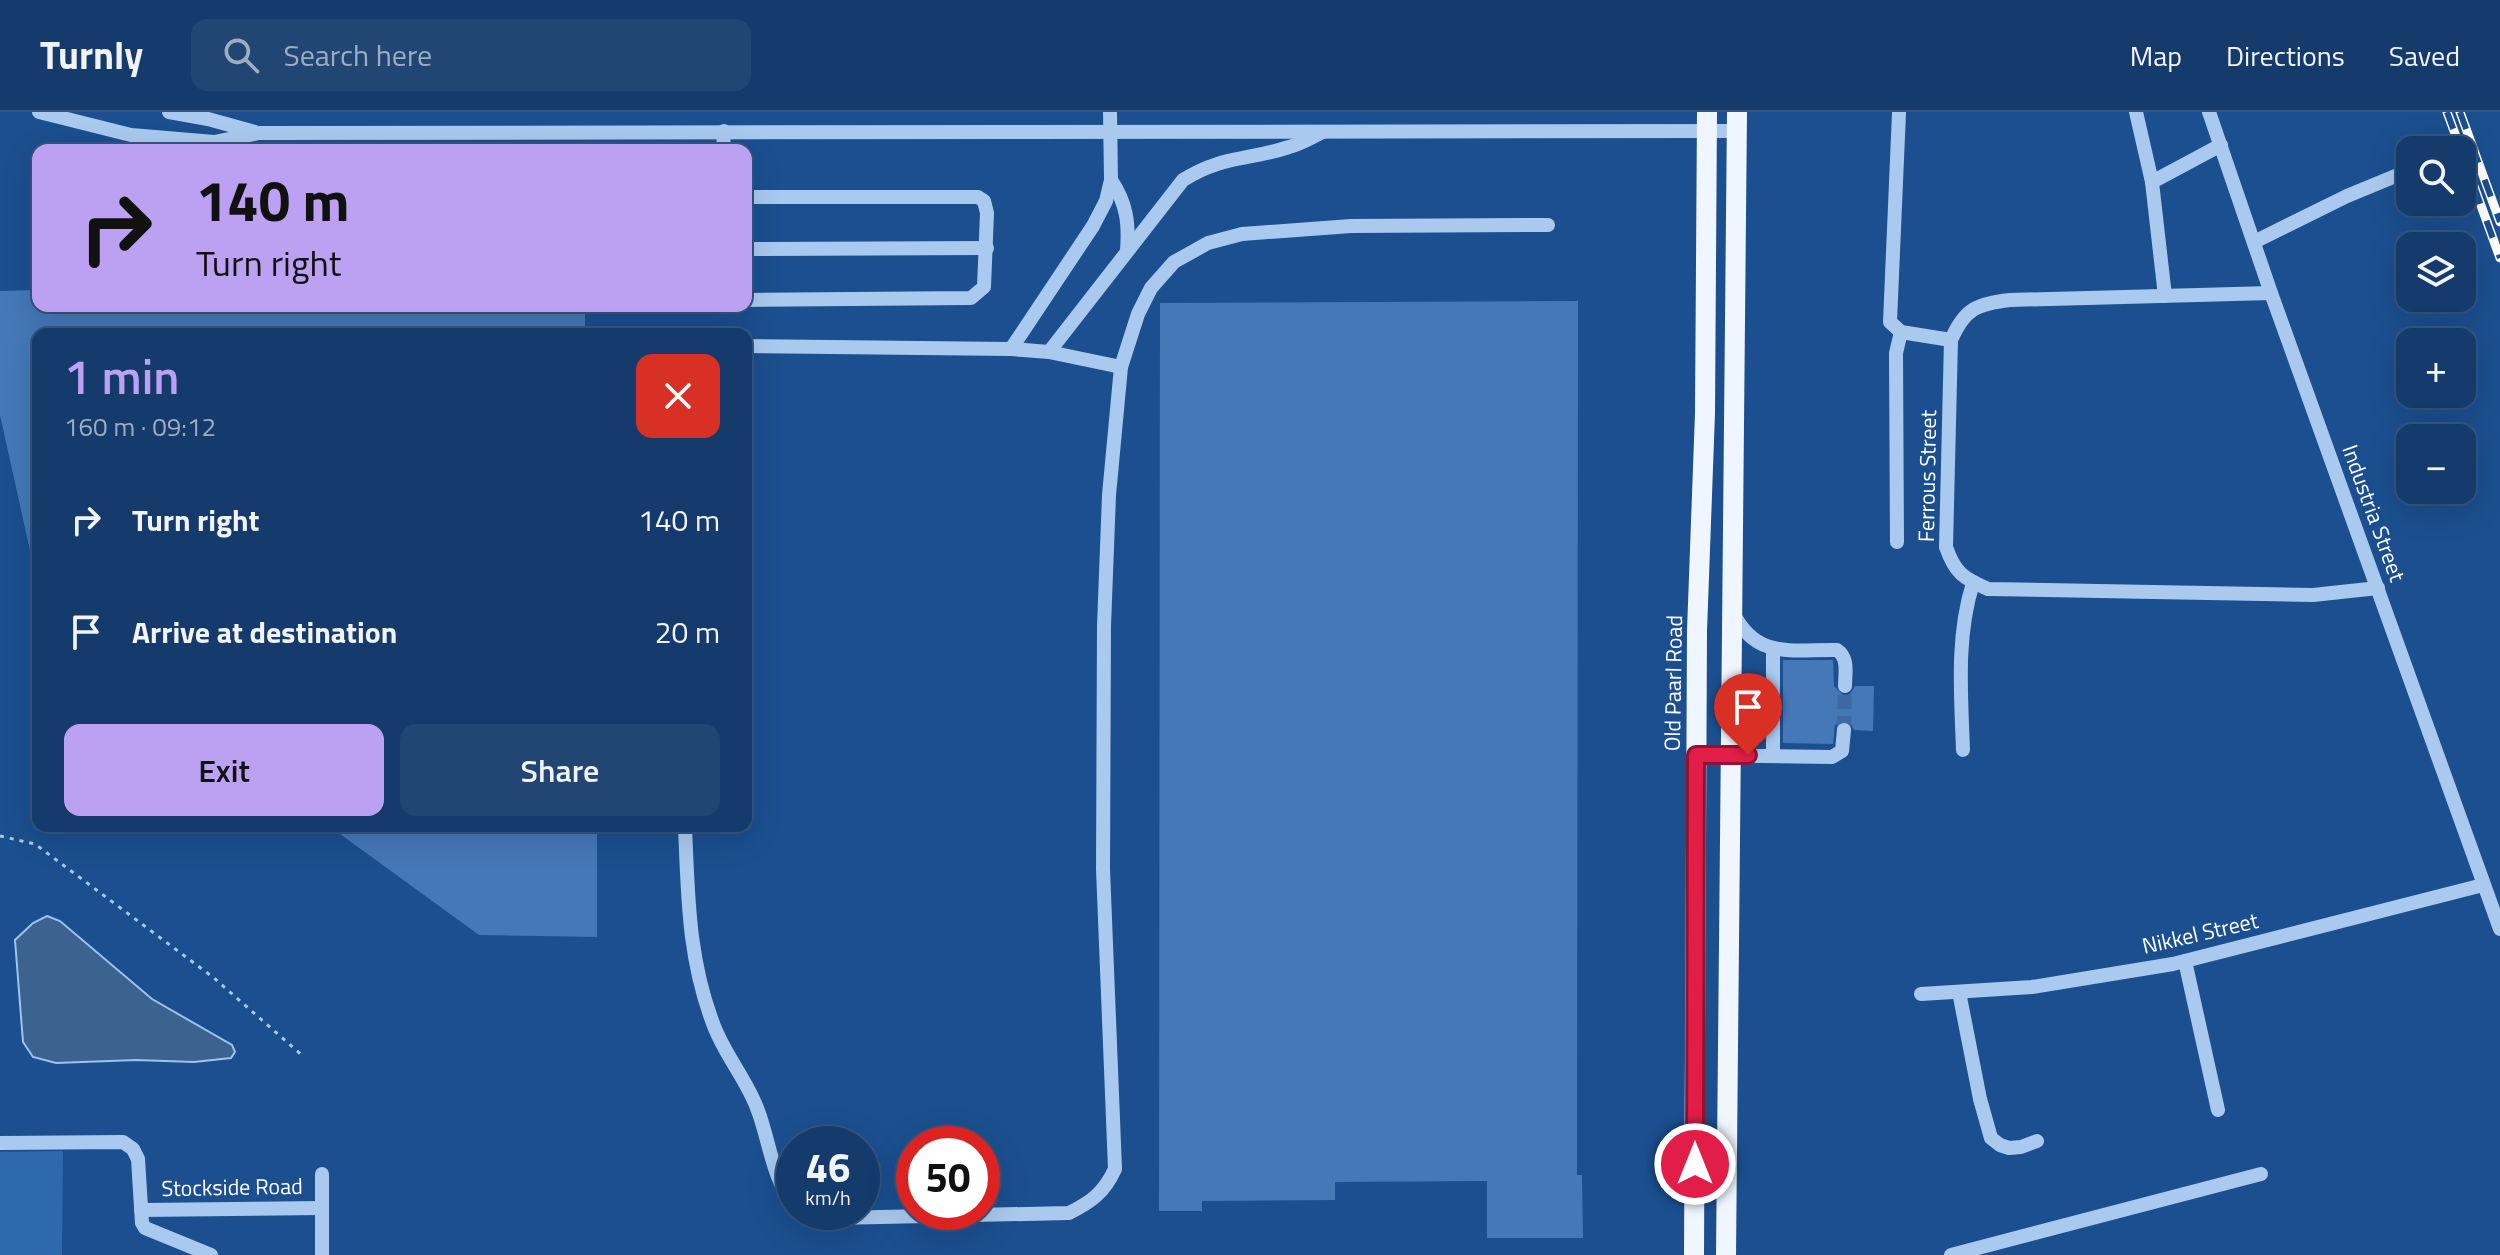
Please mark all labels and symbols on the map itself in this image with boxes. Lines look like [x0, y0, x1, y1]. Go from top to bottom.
street label: Ferrous Street [1909, 409, 1945, 542]
street label: Industria Street [2333, 440, 2415, 586]
street label: Old Paarl Road [1655, 615, 1691, 751]
pin [1714, 673, 1782, 755]
street label: Nikkel Street [2139, 903, 2262, 963]
position arrow [1653, 1122, 1737, 1206]
speed limit sign: 50 [896, 1126, 1000, 1230]
street label: Stockside Road [161, 1169, 303, 1205]

